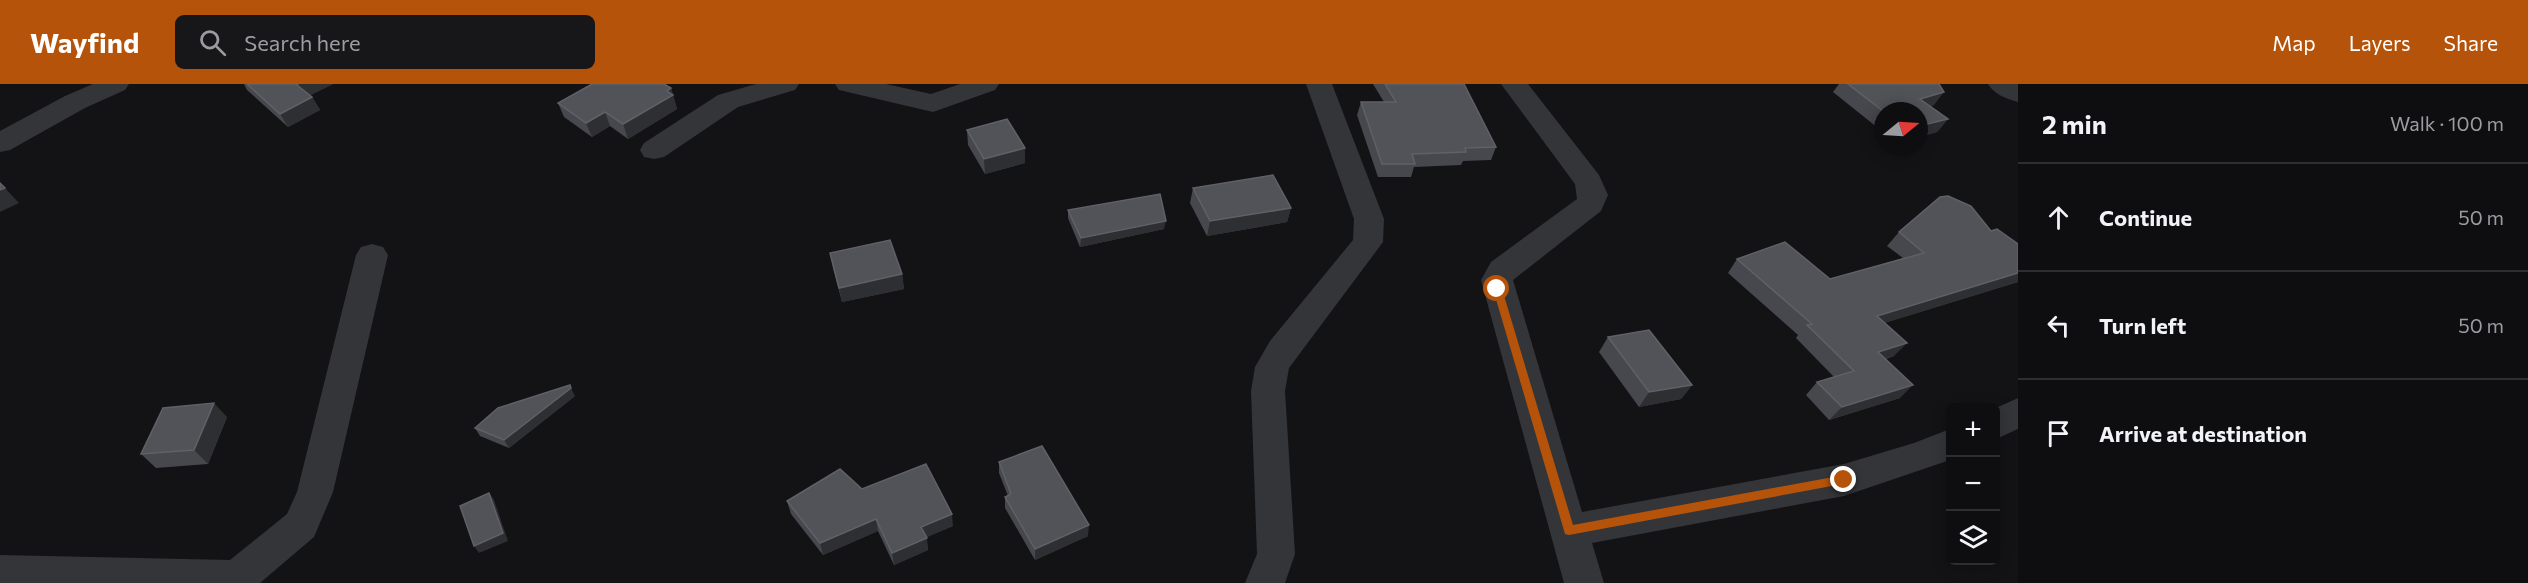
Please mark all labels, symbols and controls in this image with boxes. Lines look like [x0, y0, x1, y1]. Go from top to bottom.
search box [175, 15, 595, 69]
text: Wayfind [30, 25, 139, 59]
icon: search [196, 26, 229, 59]
text: Search here [244, 29, 361, 56]
text: Map [2272, 30, 2316, 55]
text: Layers [2349, 30, 2411, 55]
text: Share [2444, 30, 2498, 55]
north arrow [1874, 102, 1928, 156]
text: 2 min [2042, 108, 2107, 139]
text: Walk · 100 m [2390, 111, 2504, 135]
icon: ahead [2042, 201, 2075, 234]
text: Continue [2099, 204, 2192, 231]
text: 50 m [2458, 205, 2504, 229]
route start [1483, 275, 1509, 301]
icon: left [2042, 309, 2075, 342]
text: Turn left [2099, 312, 2186, 339]
text: 50 m [2458, 313, 2504, 337]
map controls [1946, 403, 2000, 565]
button: + [1946, 403, 2000, 457]
icon: arrive [2042, 417, 2075, 450]
text: Arrive at destination [2099, 420, 2307, 447]
button: − [1946, 457, 2000, 511]
route end [1830, 466, 1856, 492]
button: layers [1946, 511, 2000, 565]

